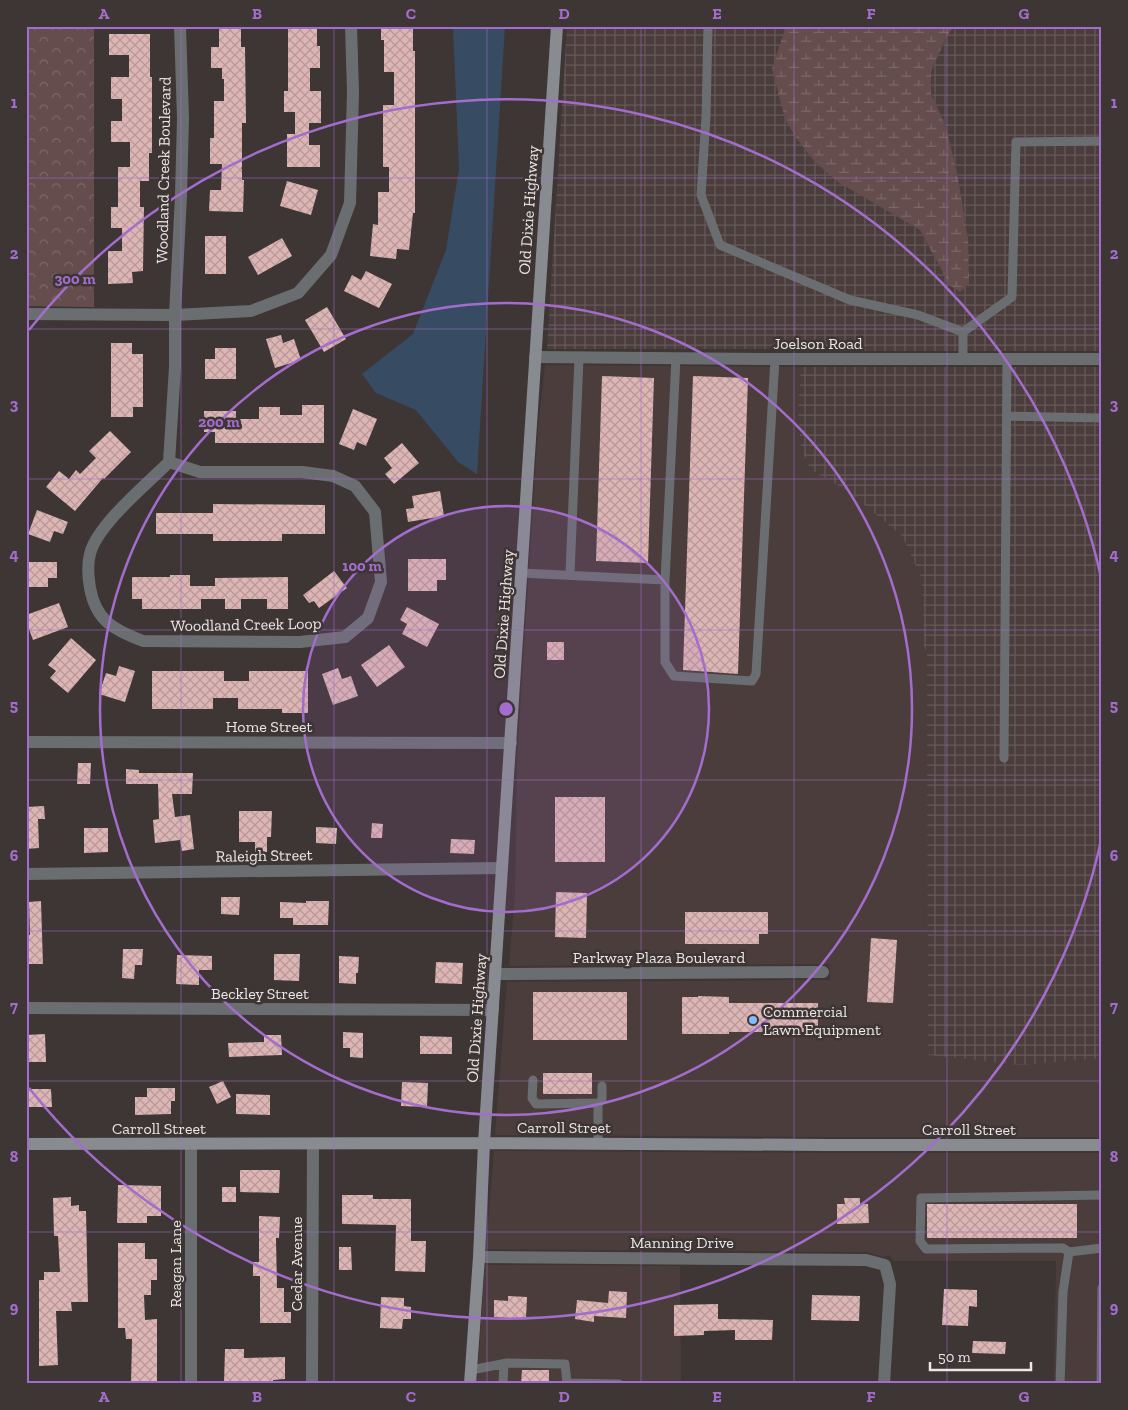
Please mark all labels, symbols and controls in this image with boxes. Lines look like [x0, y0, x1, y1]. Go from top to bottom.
text: A [99, 4, 110, 23]
text: B [252, 4, 262, 23]
text: C [406, 4, 416, 23]
text: D [558, 4, 570, 23]
text: E [712, 4, 722, 23]
text: F [866, 4, 876, 23]
text: G [1019, 4, 1030, 23]
street label: Woodland Creek Boulevard [152, 76, 175, 264]
text: 1 [11, 93, 18, 112]
text: 1 [1111, 93, 1118, 112]
street label: Old Dixie Highway [515, 144, 543, 275]
text: 2 [10, 244, 19, 263]
text: 2 [1110, 244, 1119, 263]
text: 300 m [54, 270, 96, 288]
street label: Joelson Road [773, 334, 863, 353]
text: 3 [10, 395, 19, 414]
text: 3 [1110, 395, 1119, 414]
text: 200 m [198, 413, 240, 431]
text: 4 [9, 545, 19, 564]
text: 4 [1109, 545, 1119, 564]
street label: Old Dixie Highway [490, 548, 518, 679]
text: 100 m [342, 557, 382, 575]
street label: Woodland Creek Loop [170, 614, 322, 635]
text: 5 [10, 696, 18, 715]
text: 5 [1110, 696, 1118, 715]
centre of rings [497, 700, 515, 718]
street label: Home Street [225, 717, 313, 736]
street label: Raleigh Street [215, 845, 313, 866]
text: 6 [10, 846, 19, 865]
text: 6 [1110, 846, 1119, 865]
street label: Parkway Plaza Boulevard [573, 948, 745, 967]
street label: Old Dixie Highway [463, 952, 491, 1083]
street label: Beckley Street [211, 984, 309, 1003]
text: 7 [10, 997, 18, 1016]
text: 7 [1110, 997, 1118, 1016]
place label: Commercial Lawn Equipment [763, 1002, 881, 1039]
marker: Commercial Lawn Equipment [747, 1014, 759, 1026]
street label: Carroll Street [517, 1118, 611, 1137]
street label: Carroll Street [112, 1119, 206, 1138]
street label: Carroll Street [922, 1120, 1016, 1139]
text: 8 [10, 1147, 19, 1166]
text: 8 [1110, 1147, 1119, 1166]
street label: Cedar Avenue [287, 1217, 306, 1311]
street label: Reagan Lane [166, 1220, 185, 1308]
street label: Manning Drive [630, 1233, 734, 1252]
text: 9 [10, 1298, 19, 1317]
text: 9 [1110, 1298, 1119, 1317]
scale bar [930, 1340, 1032, 1372]
text: 50 m [938, 1348, 971, 1366]
text: A [99, 1387, 110, 1406]
text: B [252, 1387, 262, 1406]
text: C [406, 1387, 416, 1406]
text: D [558, 1387, 570, 1406]
text: E [712, 1387, 722, 1406]
text: F [866, 1387, 876, 1406]
text: G [1019, 1387, 1030, 1406]

